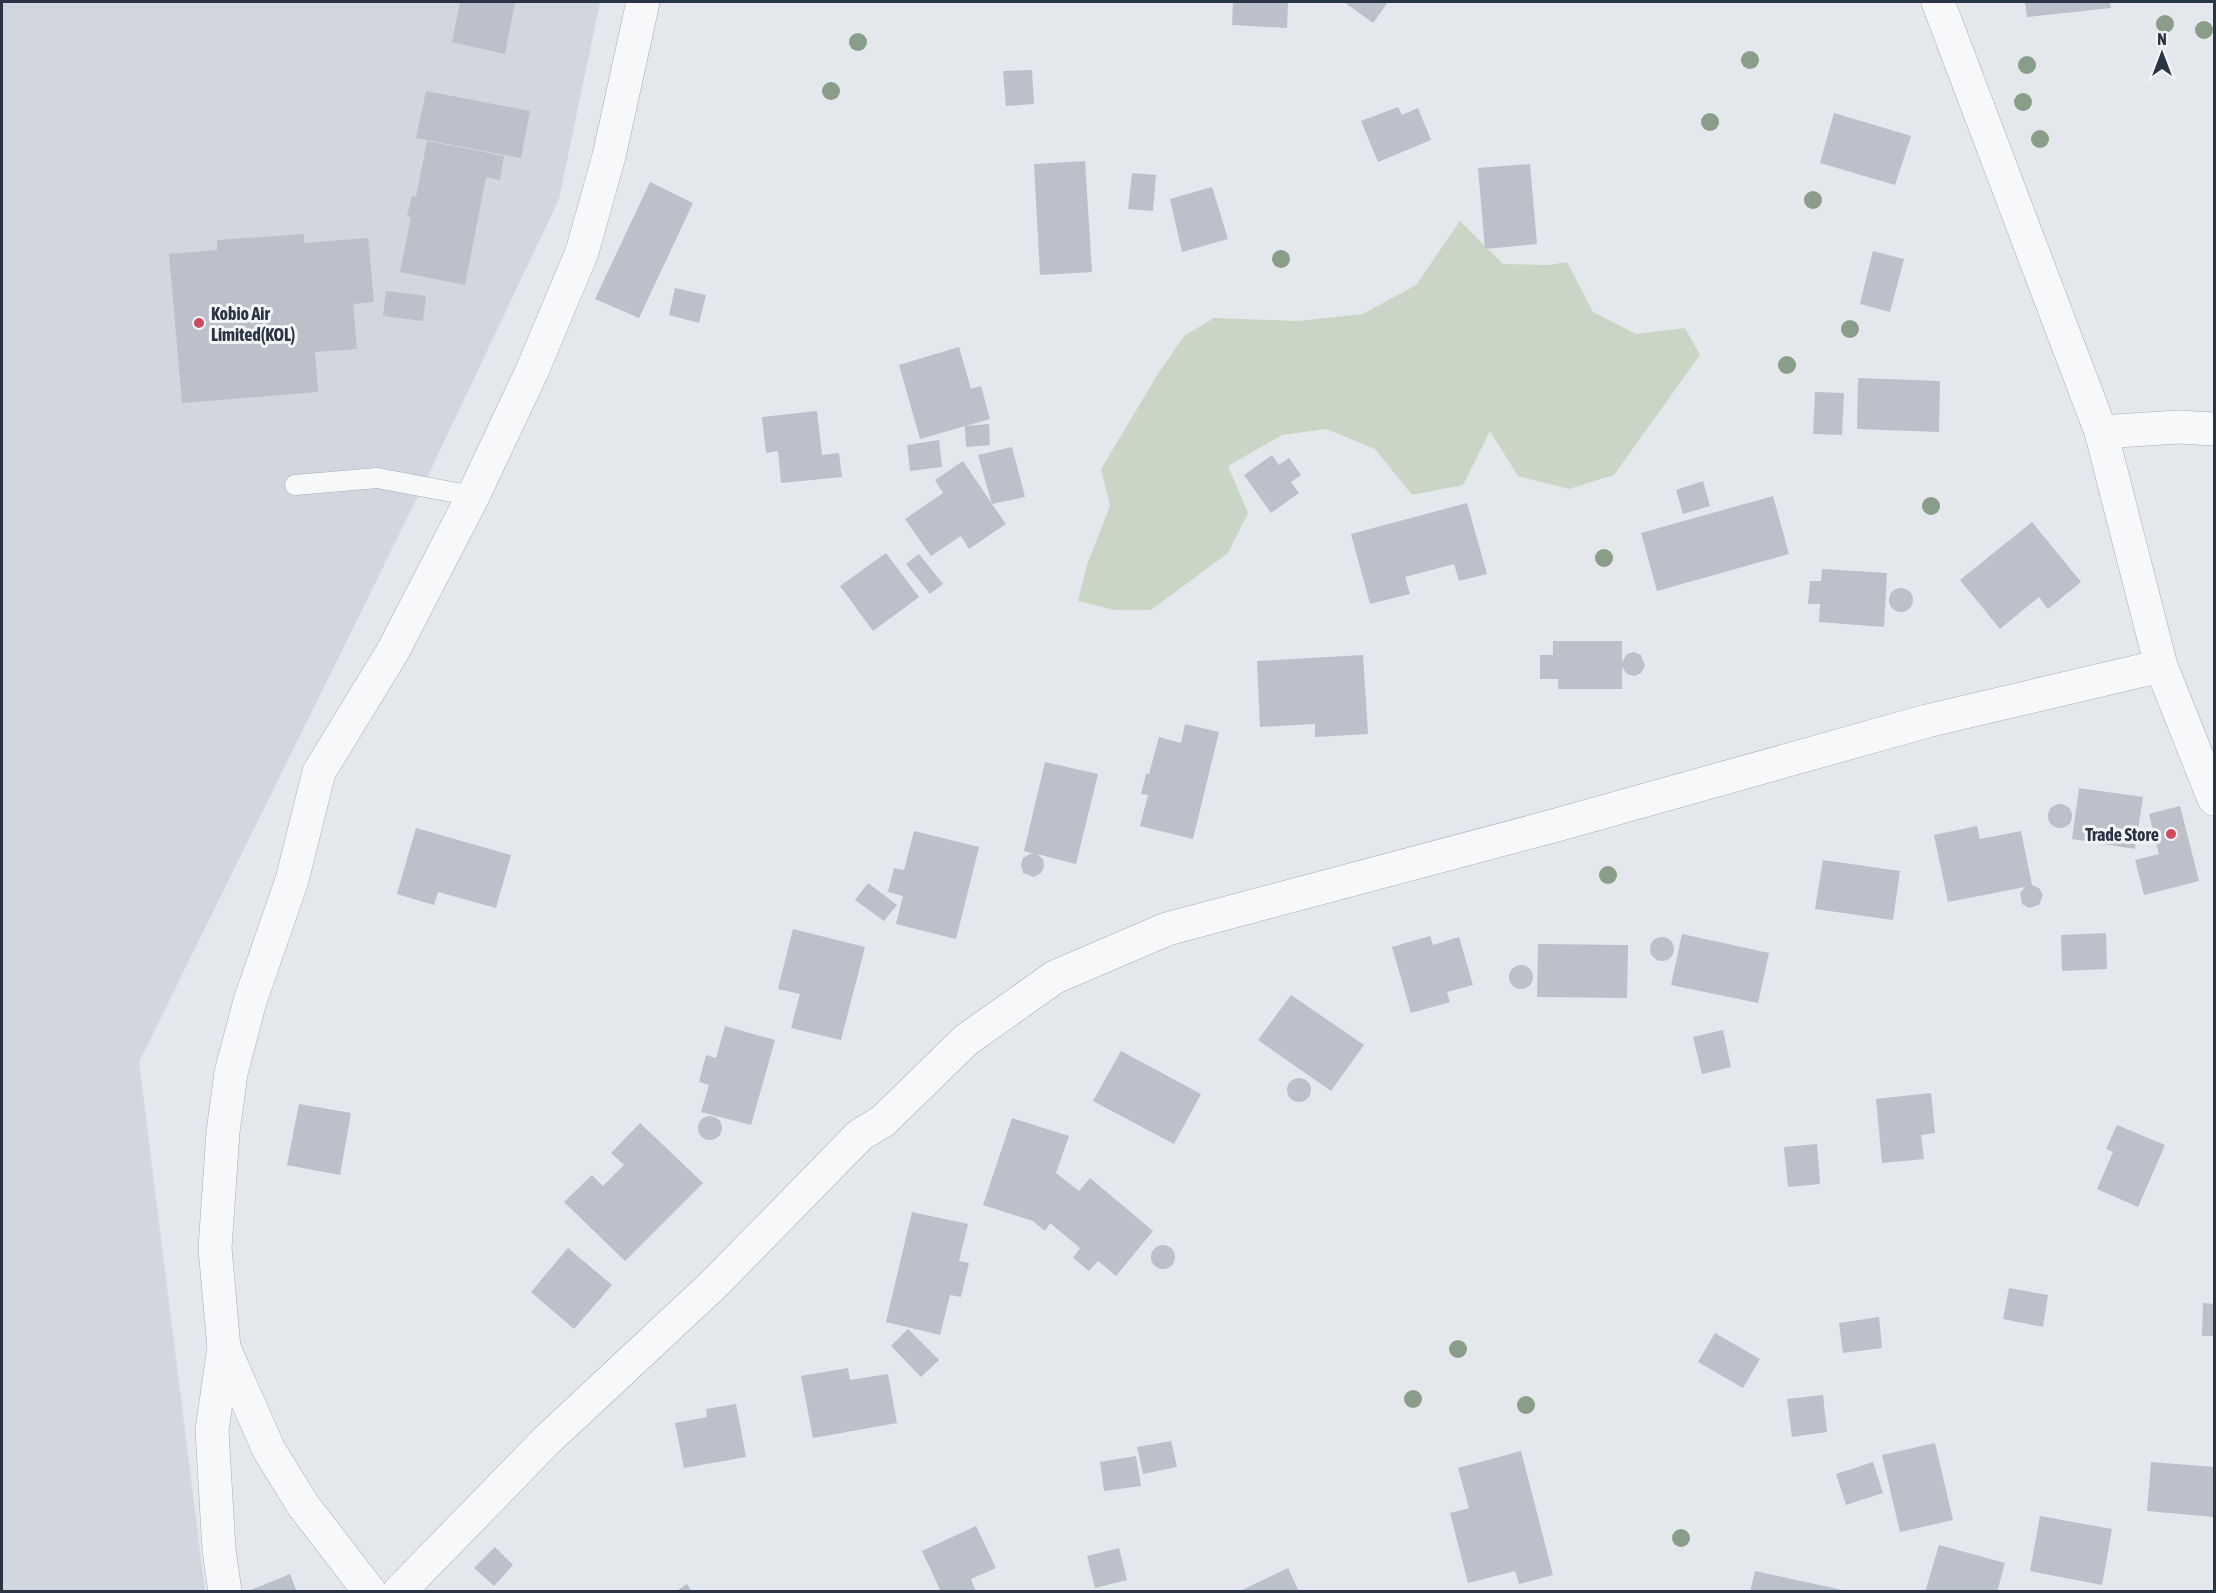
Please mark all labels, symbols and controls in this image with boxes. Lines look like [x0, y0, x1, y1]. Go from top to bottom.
north arrow [2132, 24, 2192, 84]
text: N [2157, 30, 2167, 48]
place label: Kobio Air Limited(KOL) [211, 303, 295, 345]
marker: Kobio Air Limited(KOL) [192, 316, 206, 330]
place label: Trade Store [2085, 824, 2159, 845]
marker: Trade Store [2164, 827, 2178, 841]

